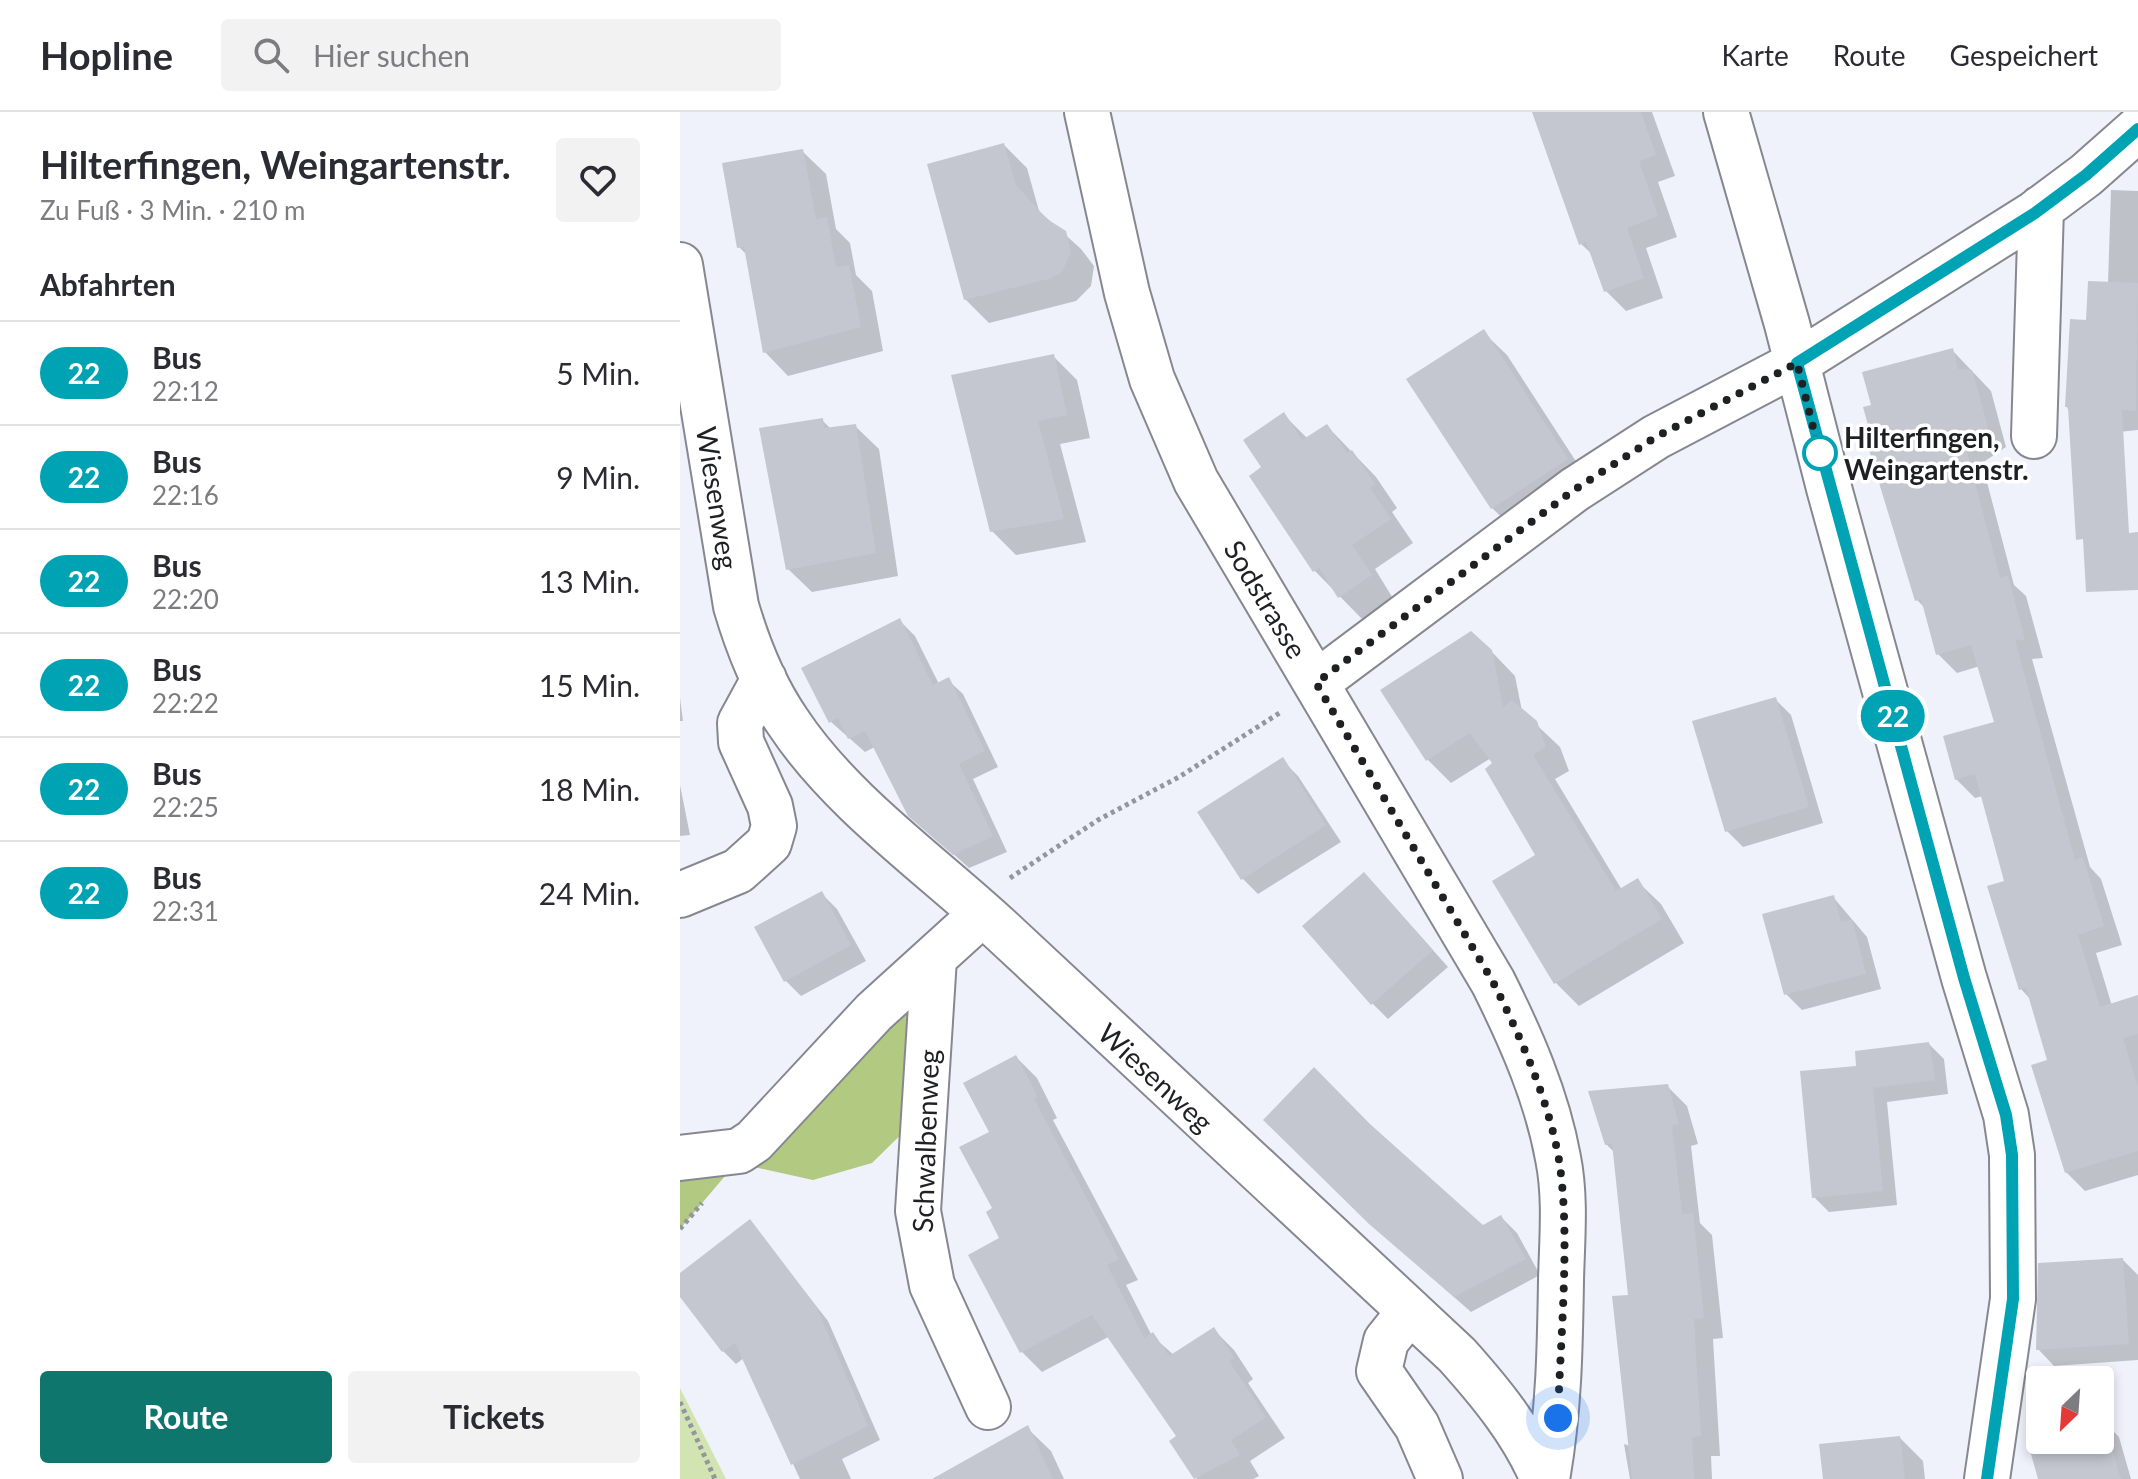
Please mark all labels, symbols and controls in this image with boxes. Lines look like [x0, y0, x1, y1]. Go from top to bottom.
search box [221, 19, 781, 91]
text: Hopline [40, 32, 173, 78]
icon: search [249, 33, 293, 77]
text: Hier suchen [313, 37, 470, 73]
text: Karte [1721, 38, 1789, 72]
text: Route [1833, 38, 1906, 72]
text: Gespeichert [1950, 38, 2098, 72]
button: heart [556, 138, 640, 222]
text: Hilterfingen, Weingartenstr. [40, 141, 511, 187]
text: Zu Fuß · 3 Min. · 210 m [40, 194, 306, 226]
text: Abfahrten [40, 266, 176, 302]
text: Bus [152, 339, 202, 375]
text: 5 Min. [556, 355, 640, 391]
text: 22 [68, 356, 100, 390]
text: 22:12 [152, 375, 219, 407]
place label: Hilterfingen, Weingartenstr. [1844, 420, 2029, 486]
street label: Wiesenweg [690, 424, 746, 572]
marker: Hilterfingen, Weingartenstr. [1803, 436, 1837, 470]
text: Bus [152, 443, 202, 479]
text: 9 Min. [556, 459, 640, 495]
text: 22 [68, 460, 100, 494]
text: 22:16 [152, 479, 219, 511]
street label: Sodstrasse [1218, 534, 1314, 664]
text: Bus [152, 547, 202, 583]
text: 13 Min. [539, 563, 640, 599]
text: 22 [68, 564, 100, 598]
text: 22:20 [152, 583, 219, 615]
text: Bus [152, 651, 202, 687]
text: 15 Min. [539, 667, 640, 703]
text: 22 [68, 668, 100, 702]
text: 22:22 [152, 687, 219, 719]
line badge: 22 [1857, 690, 1929, 742]
text: 22 [1877, 699, 1909, 733]
text: Bus [152, 755, 202, 791]
text: 18 Min. [539, 771, 640, 807]
text: 22 [68, 772, 100, 806]
text: 22:25 [152, 791, 219, 823]
text: Bus [152, 859, 202, 895]
text: 24 Min. [539, 875, 640, 911]
text: 22 [68, 876, 100, 910]
text: 22:31 [152, 895, 219, 927]
street label: Wiesenweg [1092, 1015, 1220, 1139]
street label: Schwalbenweg [905, 1049, 945, 1233]
north arrow [2026, 1366, 2114, 1454]
map controls [2026, 1366, 2114, 1454]
button: Route [40, 1371, 332, 1463]
button: Tickets [348, 1371, 640, 1463]
your location [1538, 1398, 1578, 1438]

